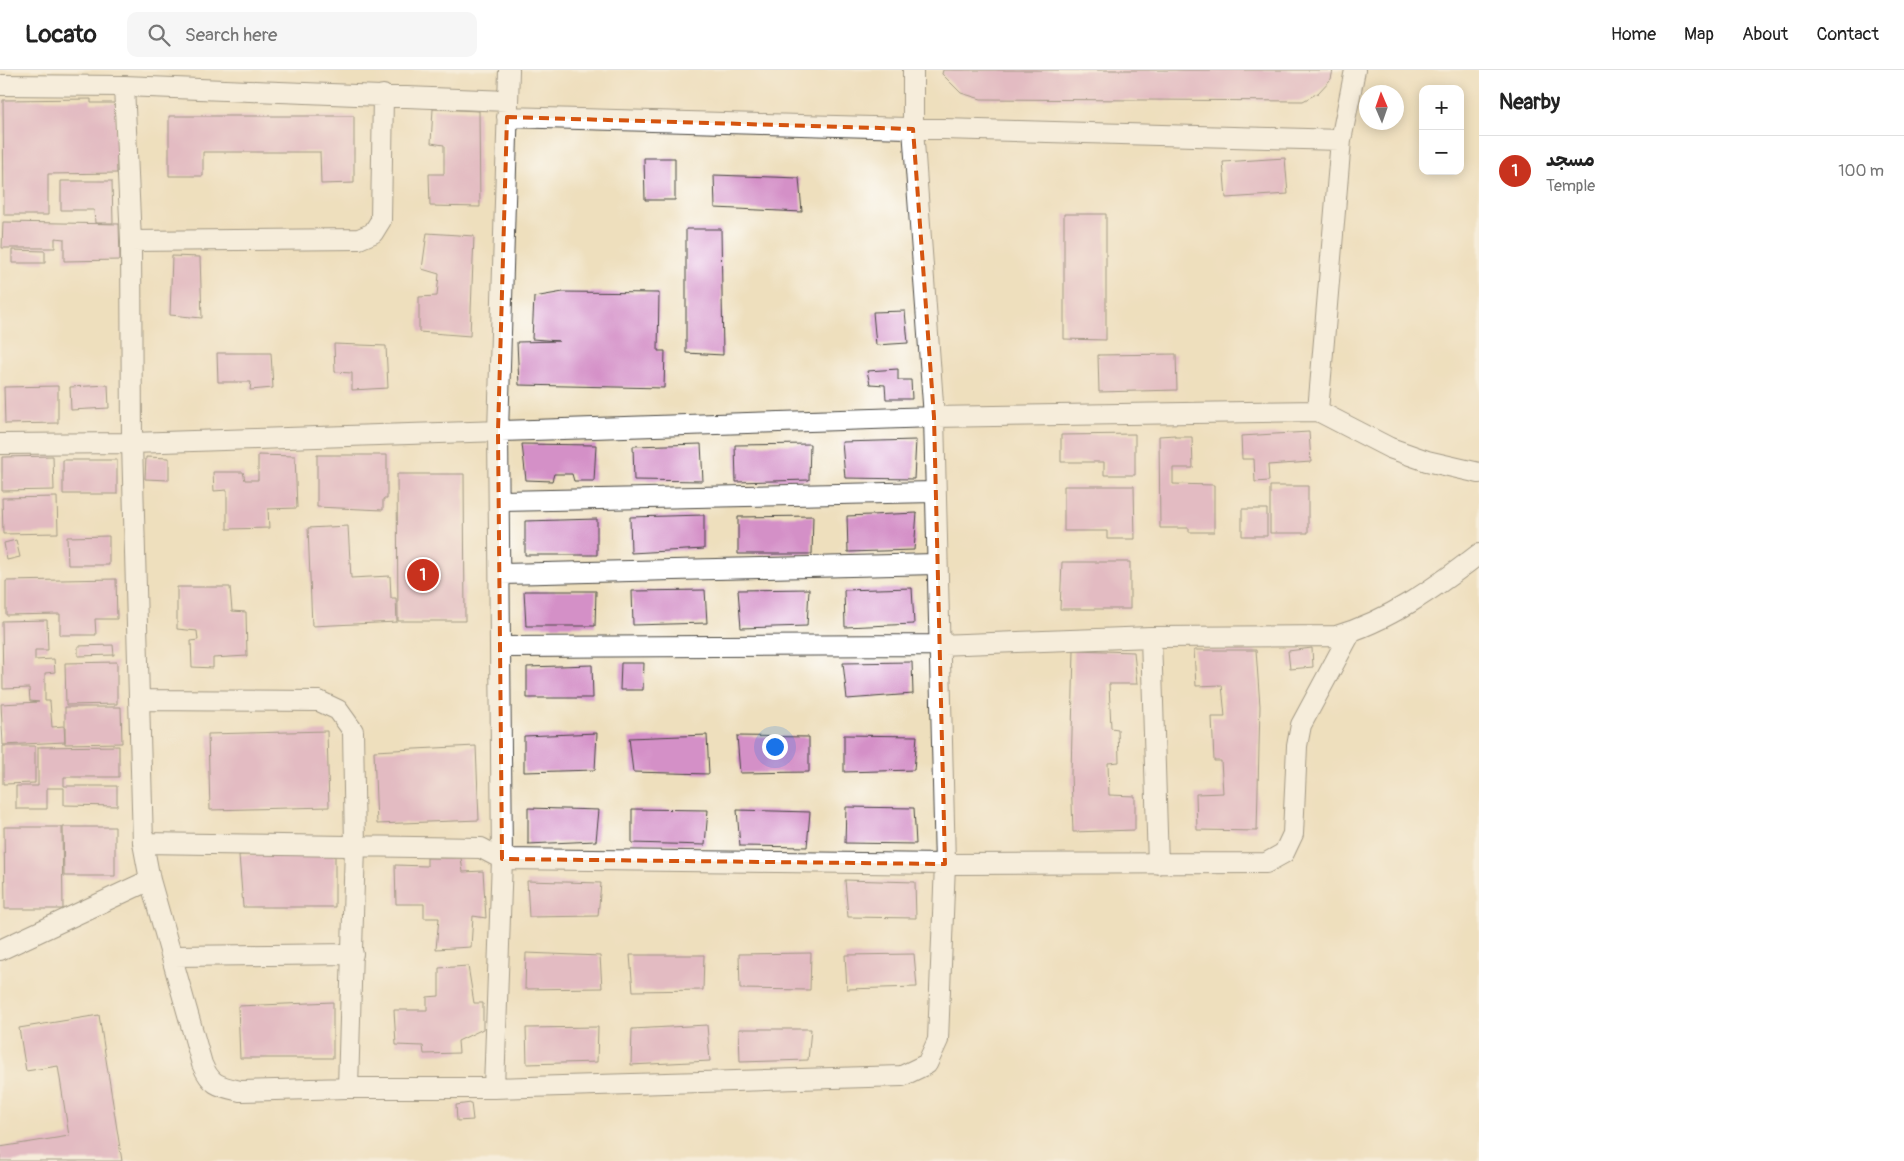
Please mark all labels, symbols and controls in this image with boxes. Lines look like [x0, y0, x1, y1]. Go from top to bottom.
search box [127, 12, 477, 57]
text: Locato [25, 20, 97, 49]
icon: search [145, 21, 173, 49]
text: Search here [185, 23, 277, 47]
text: Home [1611, 23, 1656, 46]
text: Map [1684, 23, 1714, 46]
text: About [1742, 23, 1788, 46]
text: Contact [1816, 23, 1879, 46]
north arrow [1359, 85, 1404, 130]
map controls [1419, 85, 1464, 175]
button: + [1419, 85, 1464, 130]
text: Nearby [1499, 89, 1560, 116]
button: − [1419, 130, 1464, 175]
text: مسجد [1546, 148, 1595, 172]
text: 1 [1512, 161, 1518, 181]
text: 100 m [1838, 161, 1884, 181]
text: Temple [1546, 176, 1595, 196]
pin: 1 [407, 556, 439, 594]
your location [762, 734, 788, 760]

